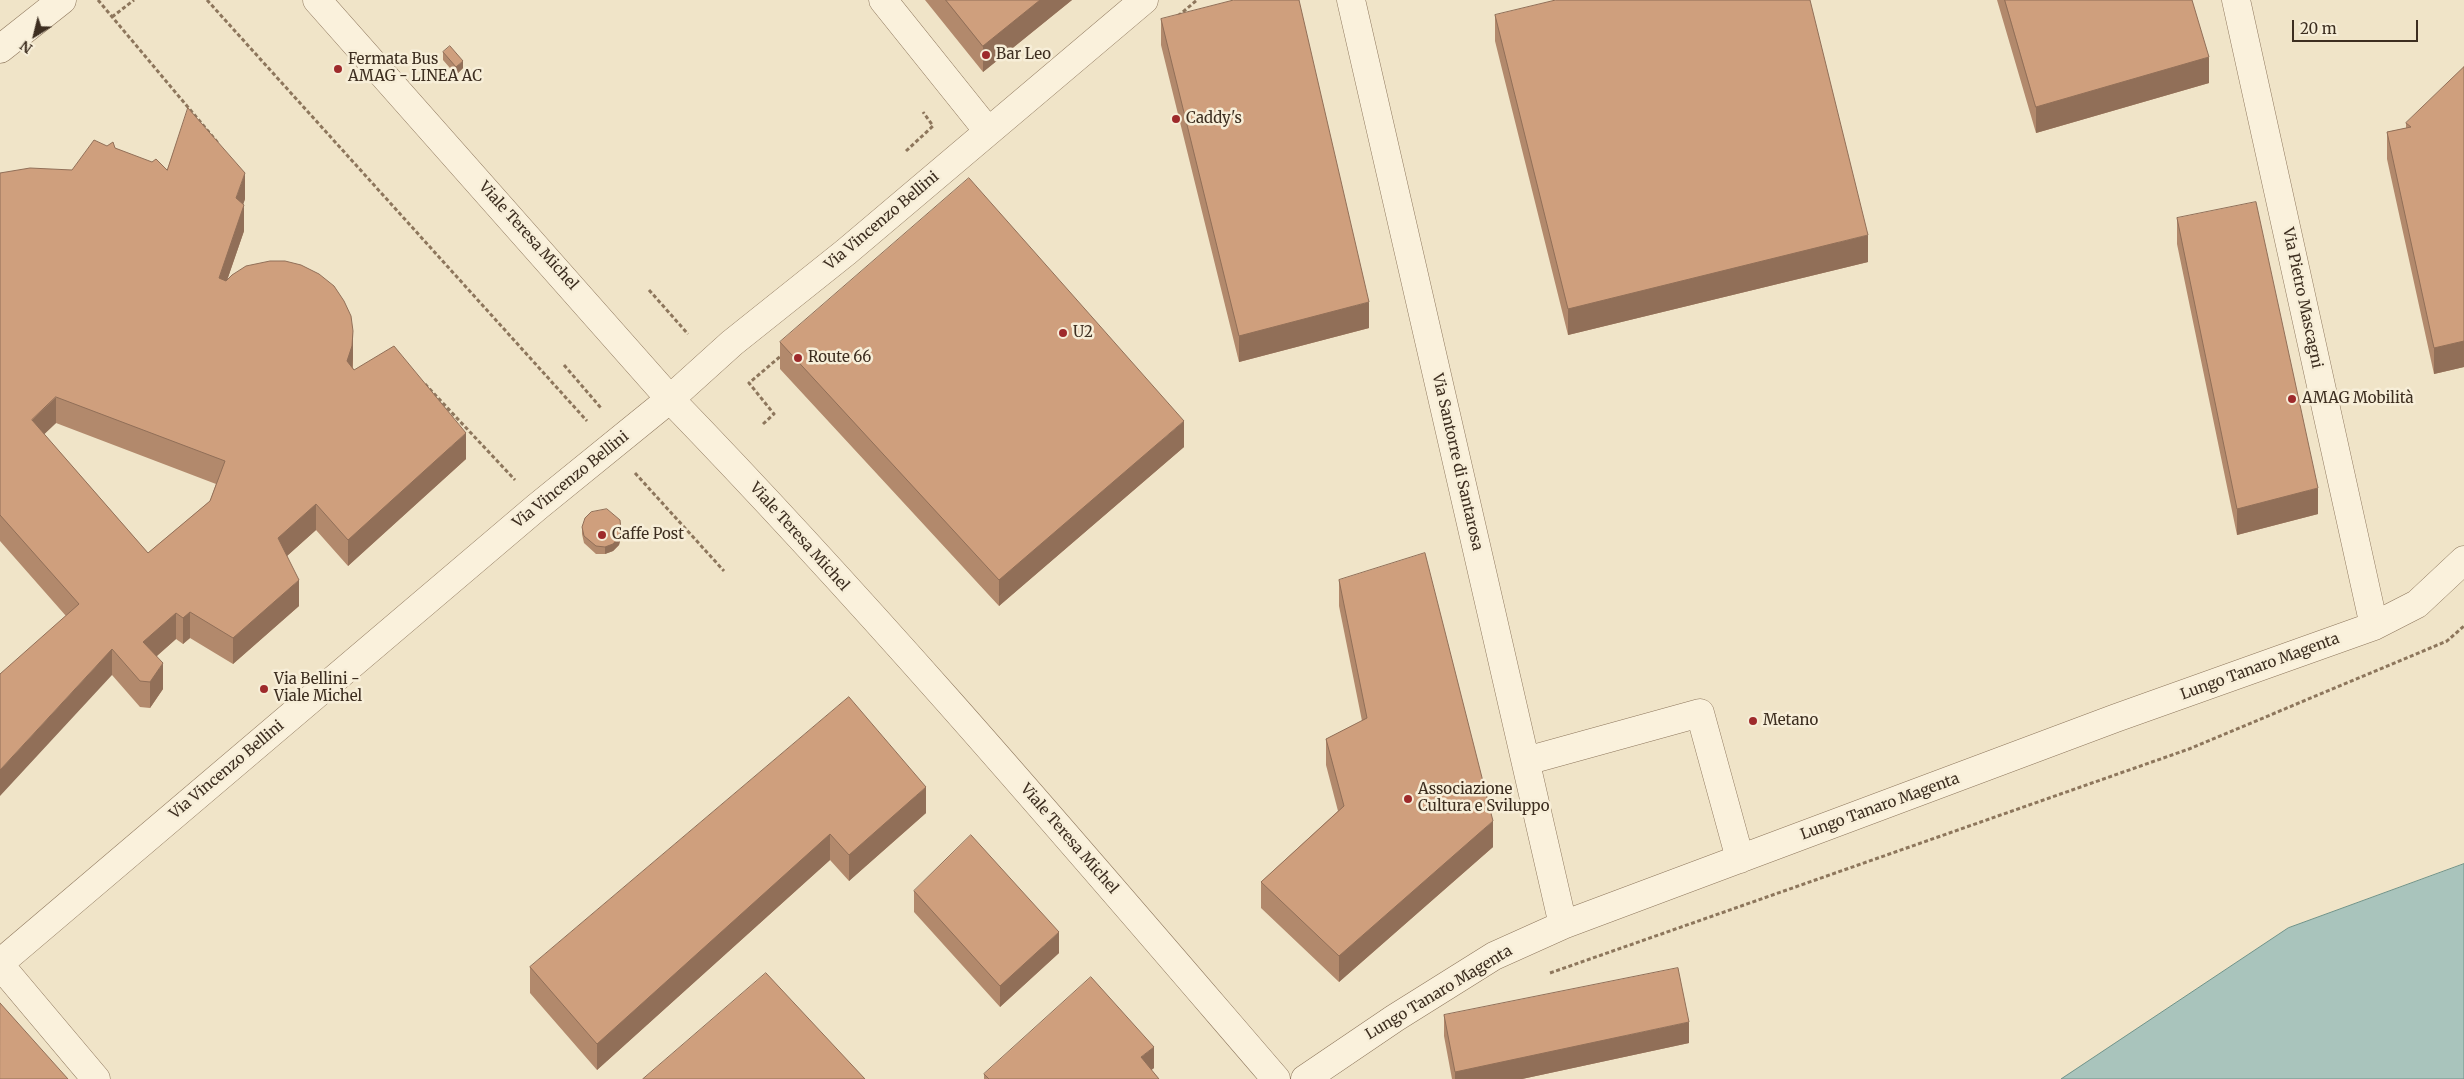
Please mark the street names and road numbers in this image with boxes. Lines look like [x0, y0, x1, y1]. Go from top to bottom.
street label: Via Vincenzo Bellini [821, 168, 943, 274]
street label: Viale Teresa Michel [475, 178, 581, 294]
street label: Via Pietro Mascagni [2278, 226, 2326, 370]
street label: Via Santorre di Santarosa [1428, 372, 1486, 552]
street label: Via Vincenzo Bellini [509, 428, 633, 532]
street label: Viale Teresa Michel [746, 479, 852, 595]
street label: Lungo Tanaro Magenta [2178, 630, 2342, 704]
street label: Via Vincenzo Bellini [166, 717, 288, 823]
street label: Lungo Tanaro Magenta [1798, 770, 1962, 844]
street label: Viale Teresa Michel [1016, 780, 1122, 898]
street label: Lungo Tanaro Magenta [1363, 942, 1515, 1044]

